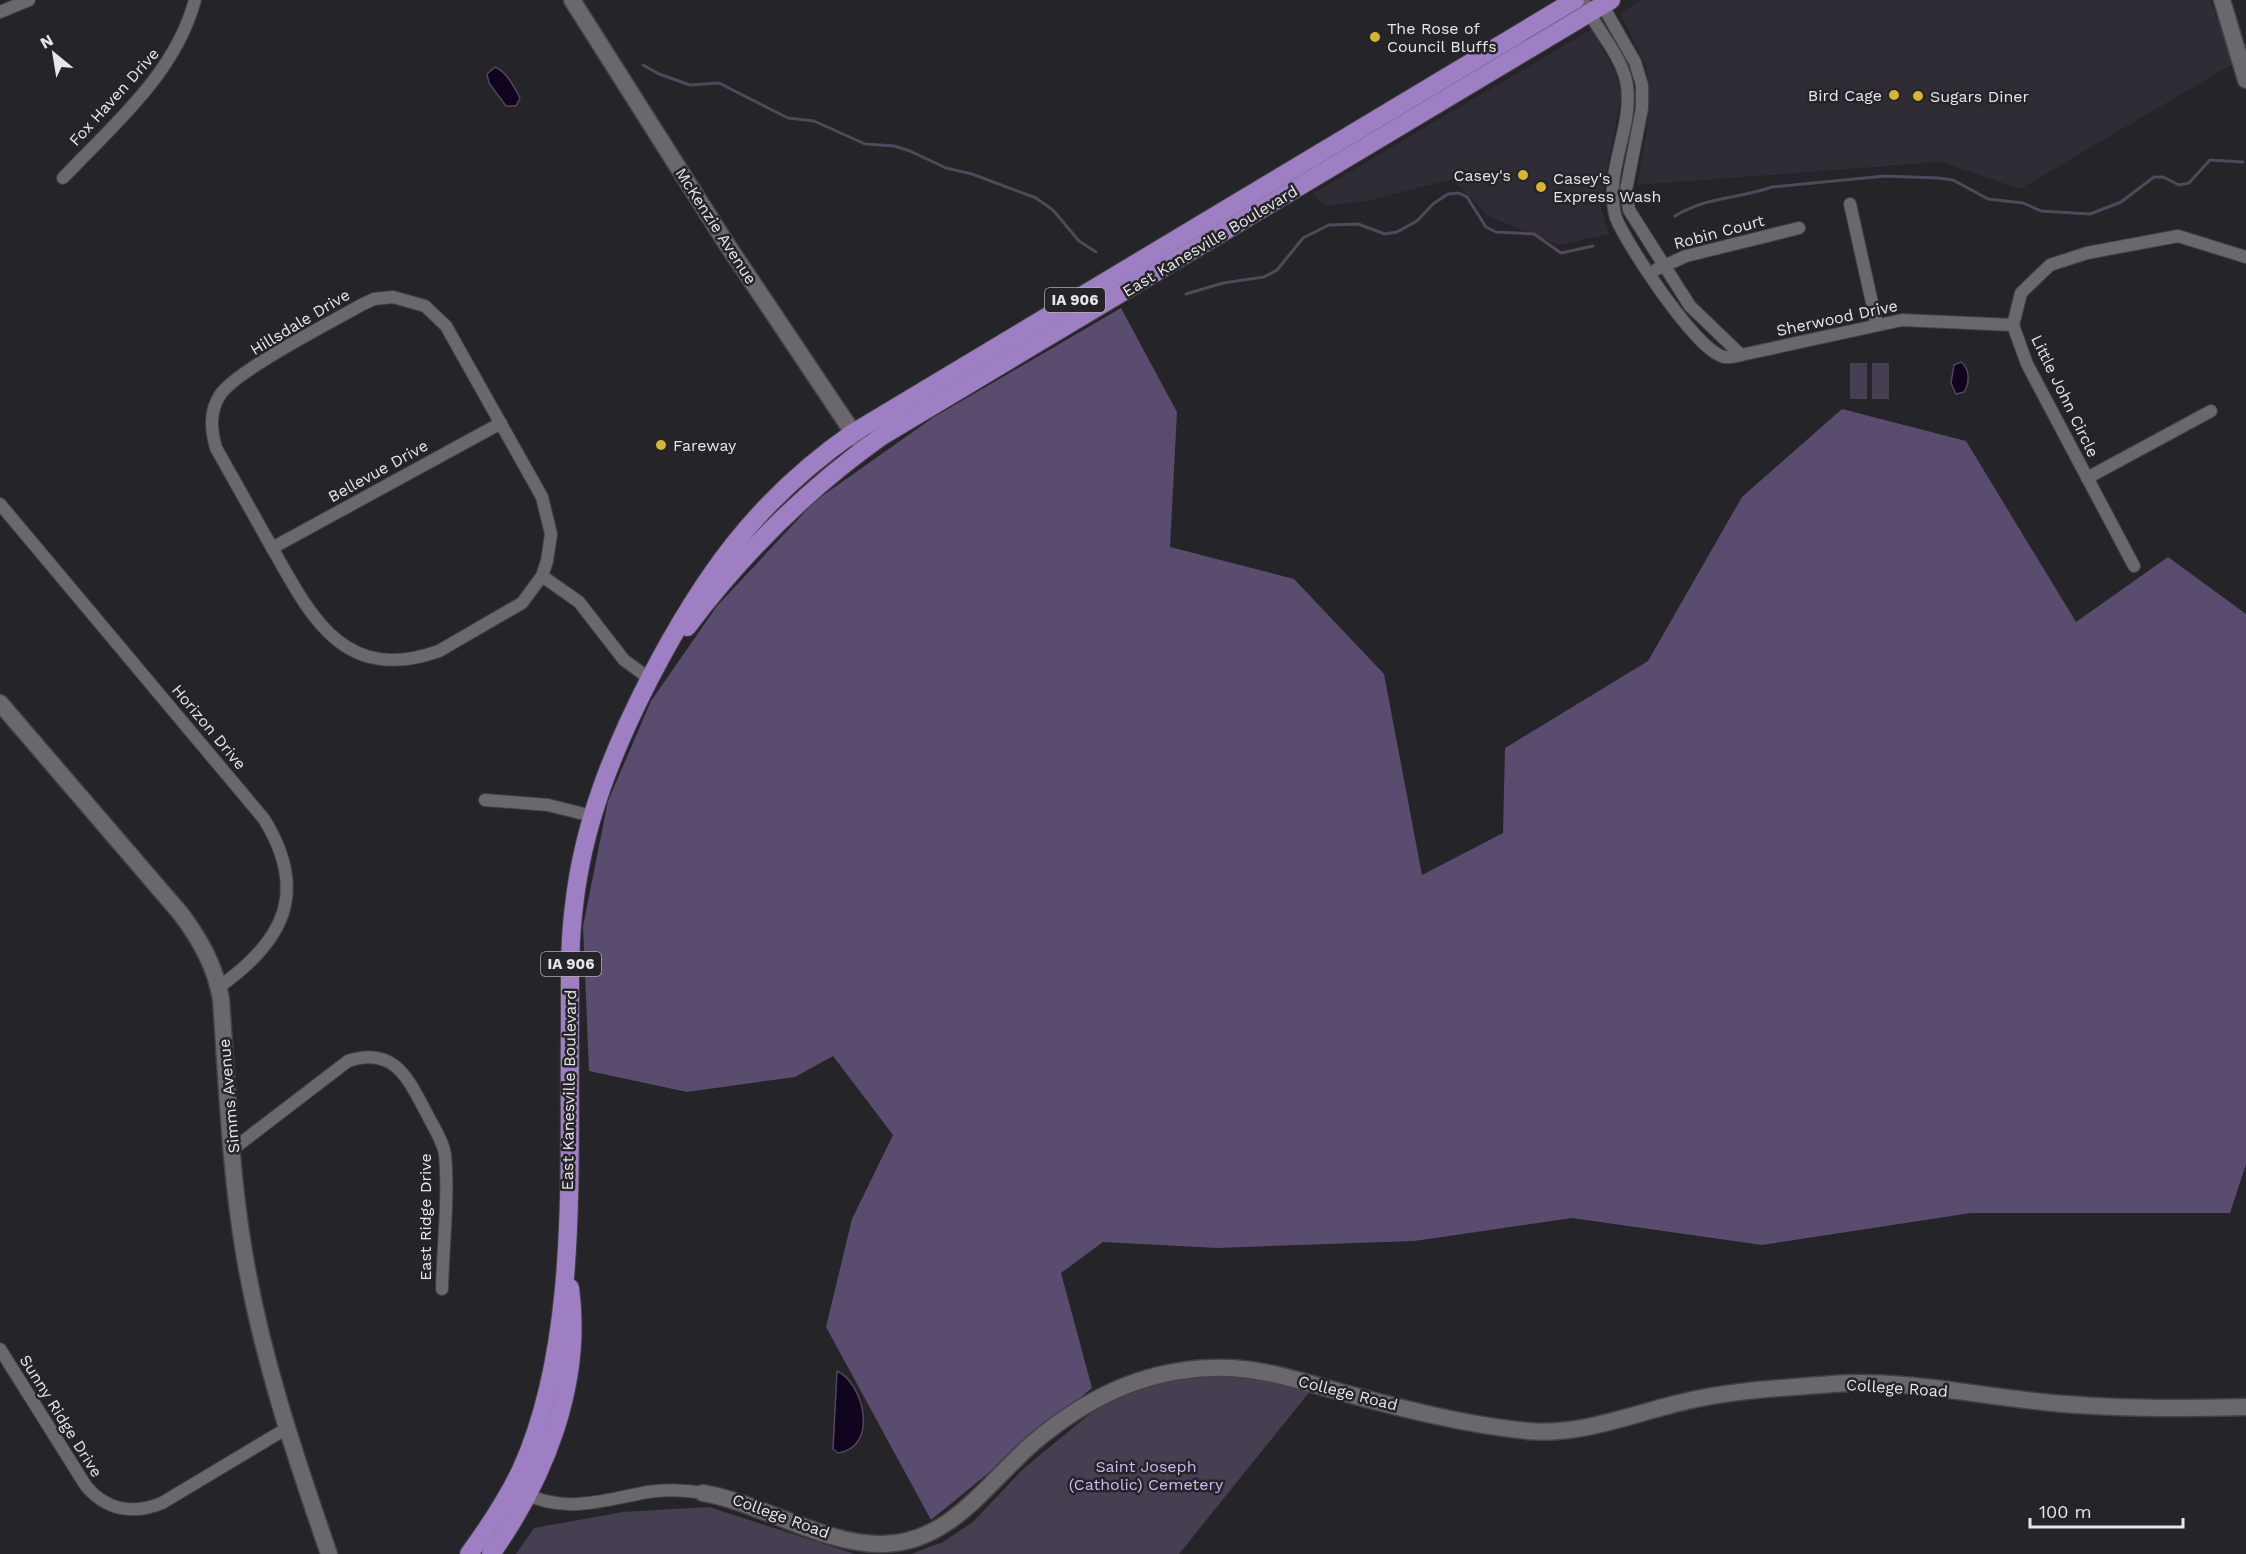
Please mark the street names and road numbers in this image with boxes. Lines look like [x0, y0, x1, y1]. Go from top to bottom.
street label: Fox Haven Drive [65, 44, 163, 150]
street label: McKenzie Avenue [671, 164, 761, 288]
street label: East Kanesville Boulevard [1119, 181, 1301, 301]
street label: Robin Court [1672, 211, 1767, 253]
street label: Hillsdale Drive [247, 285, 353, 359]
road number: IA 906 [1045, 288, 1105, 312]
street label: Sherwood Drive [1775, 296, 1899, 340]
street label: Little John Circle [2027, 332, 2103, 460]
street label: Bellevue Drive [325, 436, 431, 506]
street label: Horizon Drive [168, 681, 250, 773]
road number: IA 906 [541, 952, 601, 976]
street label: East Kanesville Boulevard [558, 989, 580, 1191]
street label: Simms Avenue [215, 1038, 243, 1154]
street label: East Ridge Drive [416, 1153, 435, 1281]
street label: Sunny Ridge Drive [16, 1351, 106, 1481]
street label: College Road [1296, 1371, 1400, 1415]
street label: College Road [1846, 1375, 1948, 1401]
street label: College Road [730, 1490, 832, 1542]

